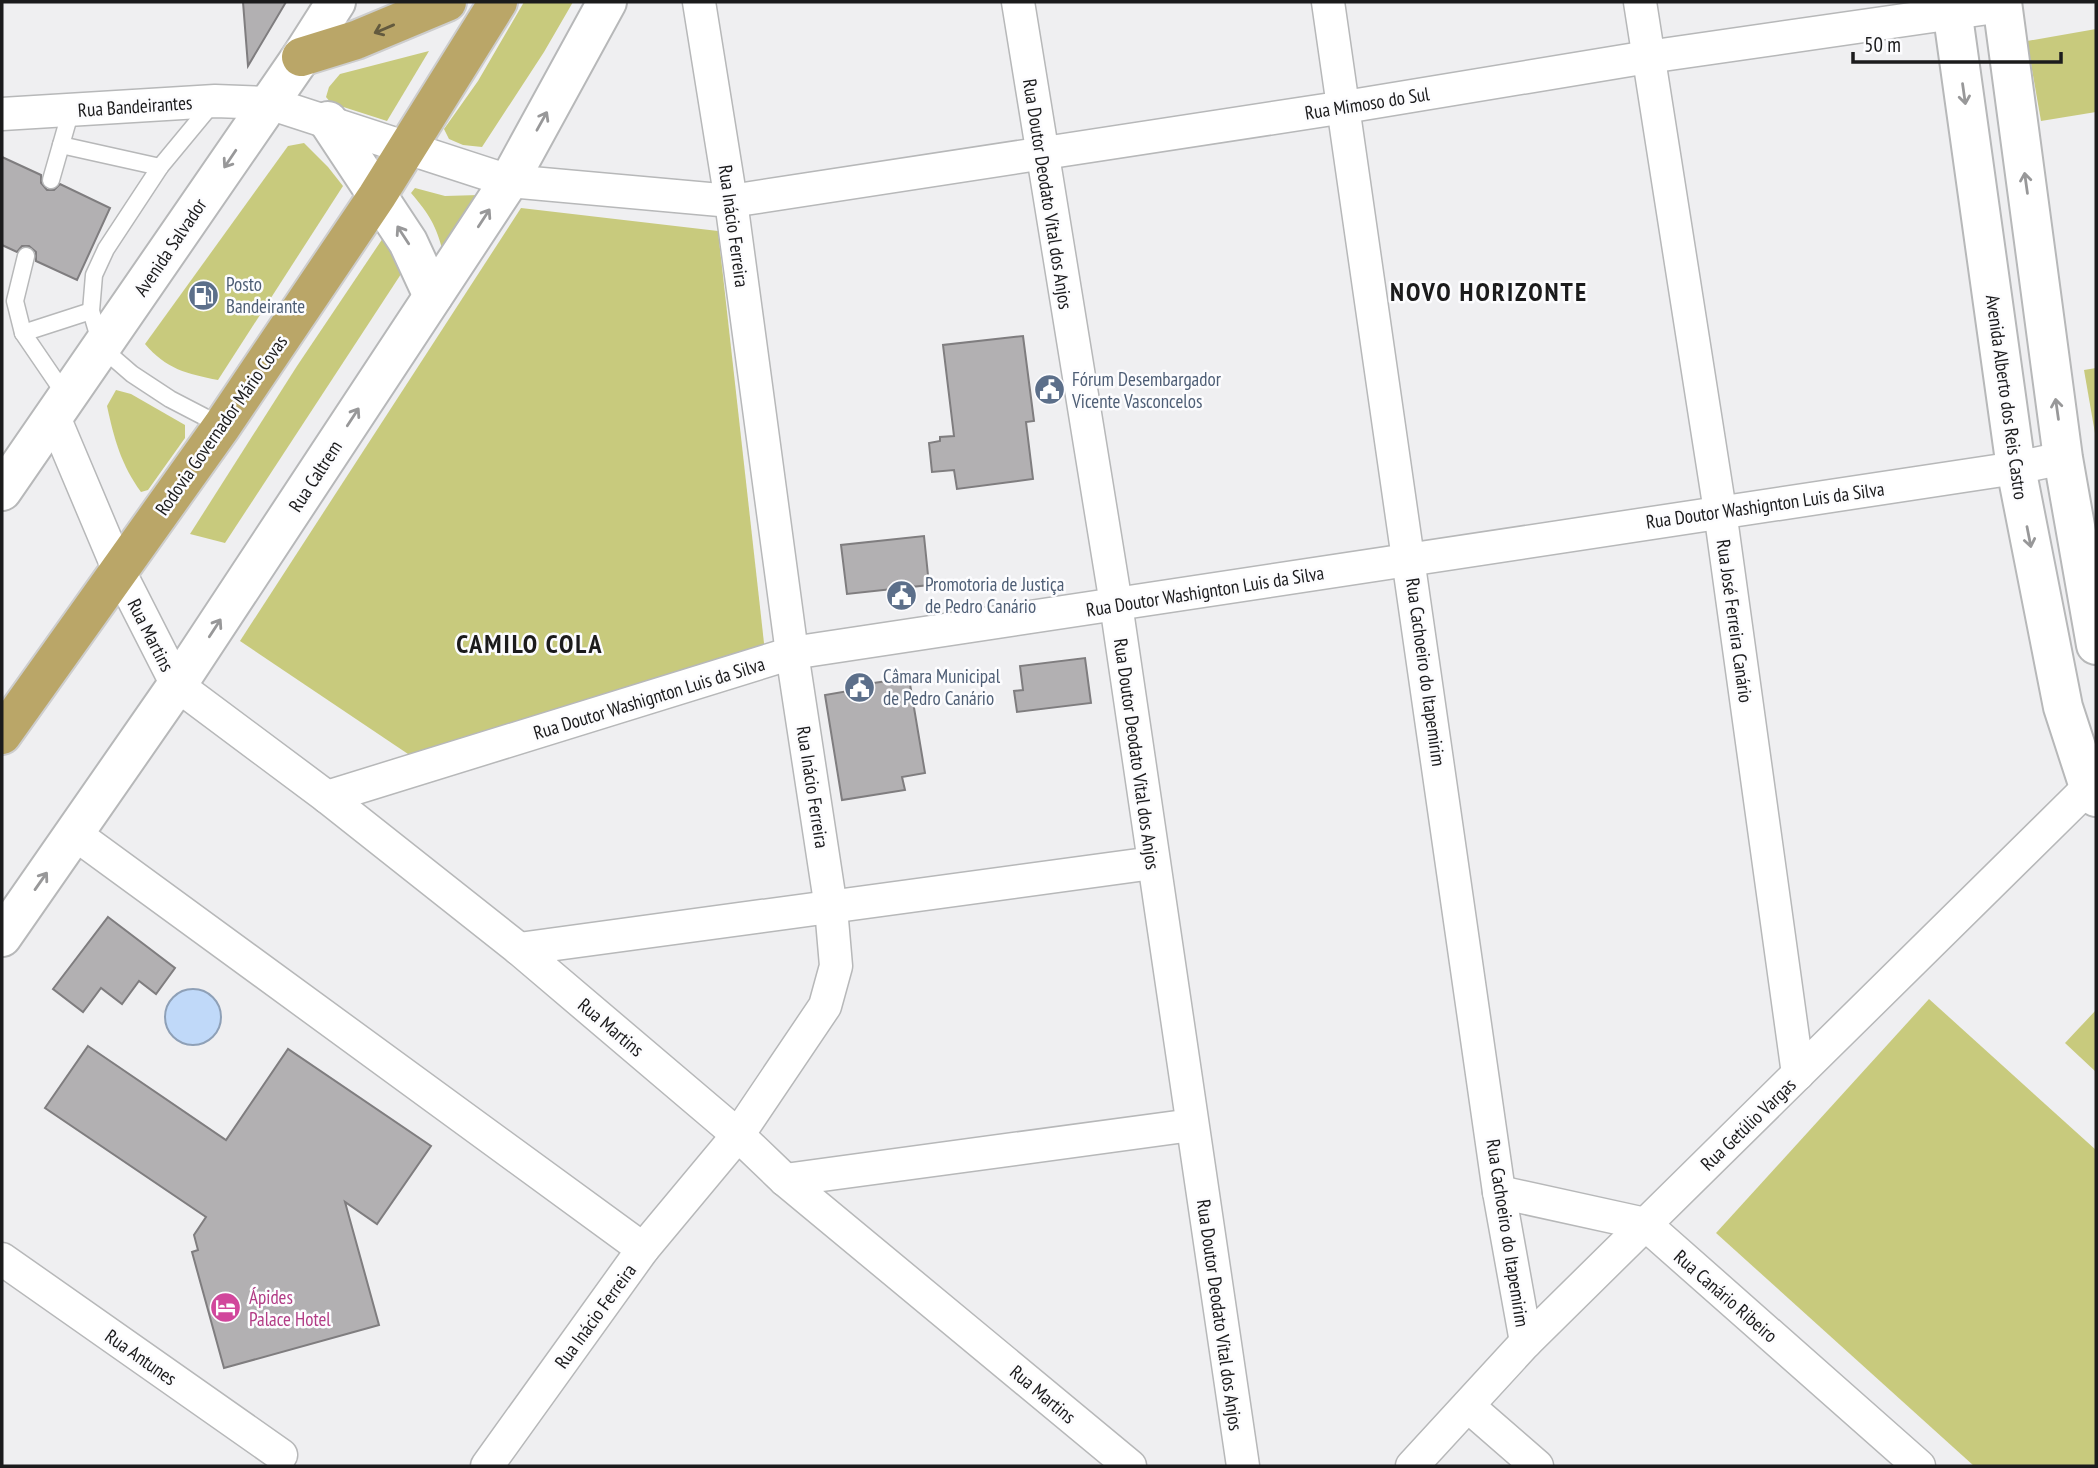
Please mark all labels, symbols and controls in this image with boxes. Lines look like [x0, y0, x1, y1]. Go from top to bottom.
scale bar [1853, 21, 2061, 65]
one-way arrow [374, 23, 395, 36]
text: 50 m [1864, 31, 1901, 58]
street label: Rua Doutor Deodato Vital dos Anjos [1018, 77, 1078, 311]
street label: Rua Mimoso do Sul [1303, 81, 1432, 125]
one-way arrow [1957, 82, 1970, 104]
street label: Rua Bandeirantes [77, 90, 193, 122]
one-way arrow [535, 112, 549, 132]
one-way arrow [223, 149, 237, 168]
street label: Rua Inácio Ferreira [714, 163, 754, 289]
one-way arrow [2020, 172, 2033, 195]
street label: Avenida Salvador [129, 193, 212, 300]
one-way arrow [477, 209, 491, 229]
one-way arrow [396, 225, 410, 245]
place label: Posto Bandeirante [226, 272, 305, 318]
district label: NOVO HORIZONTE [1390, 275, 1588, 308]
fuel station icon: Posto Bandeirante [186, 278, 220, 312]
street label: Avenida Alberto dos Reis Castro [1981, 293, 2033, 501]
street label: Rodovia Governador Mário Covas [150, 330, 292, 520]
place label: Fórum Desembargador Vicente Vasconcelos [1071, 367, 1222, 413]
public building icon: Fórum Desembargador Vicente Vasconcelos [1032, 373, 1066, 407]
one-way arrow [2050, 398, 2063, 421]
one-way arrow [347, 408, 361, 428]
street label: Rua Caltrem [283, 436, 347, 516]
street label: Rua Doutor Washignton Luis da Silva [1644, 476, 1886, 534]
one-way arrow [2023, 525, 2036, 548]
street label: Rua José Ferreira Canário [1712, 538, 1758, 704]
street label: Rua Doutor Washignton Luis da Silva [1084, 560, 1326, 622]
place label: Promotoria de Justiça de Pedro Canário [925, 572, 1064, 618]
street label: Rua Cachoeiro do Itapemirim [1401, 576, 1451, 768]
public building icon: Promotoria de Justiça de Pedro Canário [885, 578, 919, 612]
street label: Rua Martins [122, 595, 180, 675]
one-way arrow [208, 619, 222, 638]
district label: CAMILO COLA [456, 627, 604, 660]
street label: Rua Doutor Deodato Vital dos Anjos [1109, 637, 1165, 871]
street label: Rua Doutor Washignton Luis da Silva [531, 651, 767, 745]
place label: Câmara Municipal de Pedro Canário [883, 664, 1001, 710]
public building icon: Câmara Municipal de Pedro Canário [843, 670, 877, 704]
street label: Rua Inácio Ferreira [791, 724, 835, 850]
one-way arrow [34, 872, 48, 891]
street label: Rua Martins [573, 993, 649, 1061]
street label: Rua Getúlio Vargas [1695, 1073, 1801, 1175]
street label: Rua Cachoeiro do Itapemirim [1481, 1137, 1535, 1329]
street label: Rua Doutor Deodato Vital dos Anjos [1192, 1198, 1248, 1432]
street label: Rua Canário Ribeiro [1669, 1244, 1783, 1348]
street label: Rua Inácio Ferreira [549, 1259, 641, 1373]
place label: Ápides Palace Hotel [249, 1285, 331, 1331]
hotel icon: Ápides Palace Hotel [209, 1291, 243, 1325]
street label: Rua Antunes [101, 1324, 181, 1390]
street label: Rua Martins [1005, 1360, 1081, 1428]

